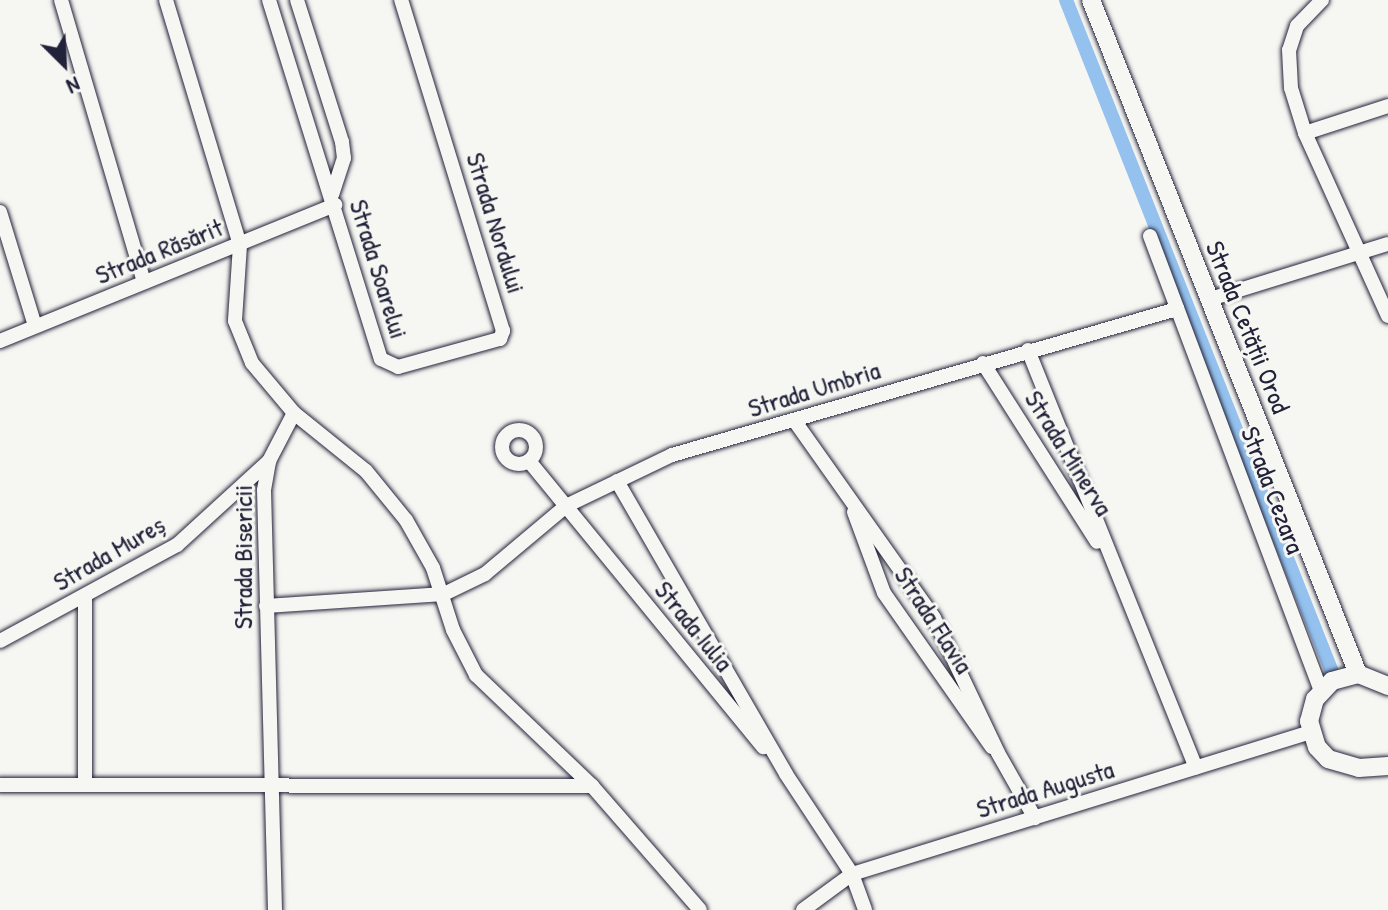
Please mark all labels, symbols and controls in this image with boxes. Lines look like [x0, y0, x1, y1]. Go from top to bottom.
north arrow [24, 24, 104, 104]
text: N [62, 70, 85, 102]
street label: Strada Nordului [460, 149, 532, 297]
street label: Strada Soarelui [343, 196, 415, 342]
street label: Strada Răsărit [91, 211, 227, 291]
street label: Strada Cetății Orod [1199, 236, 1297, 418]
street label: Strada Umbria [744, 354, 884, 424]
street label: Strada Minerva [1018, 385, 1120, 521]
street label: Strada Cezara [1235, 422, 1311, 558]
street label: Strada Bisericii [227, 485, 259, 629]
street label: Strada Mureș [48, 509, 170, 597]
street label: Strada Flavia [888, 561, 980, 679]
street label: Strada Iulia [648, 575, 740, 677]
street label: Strada Augusta [973, 753, 1117, 825]

